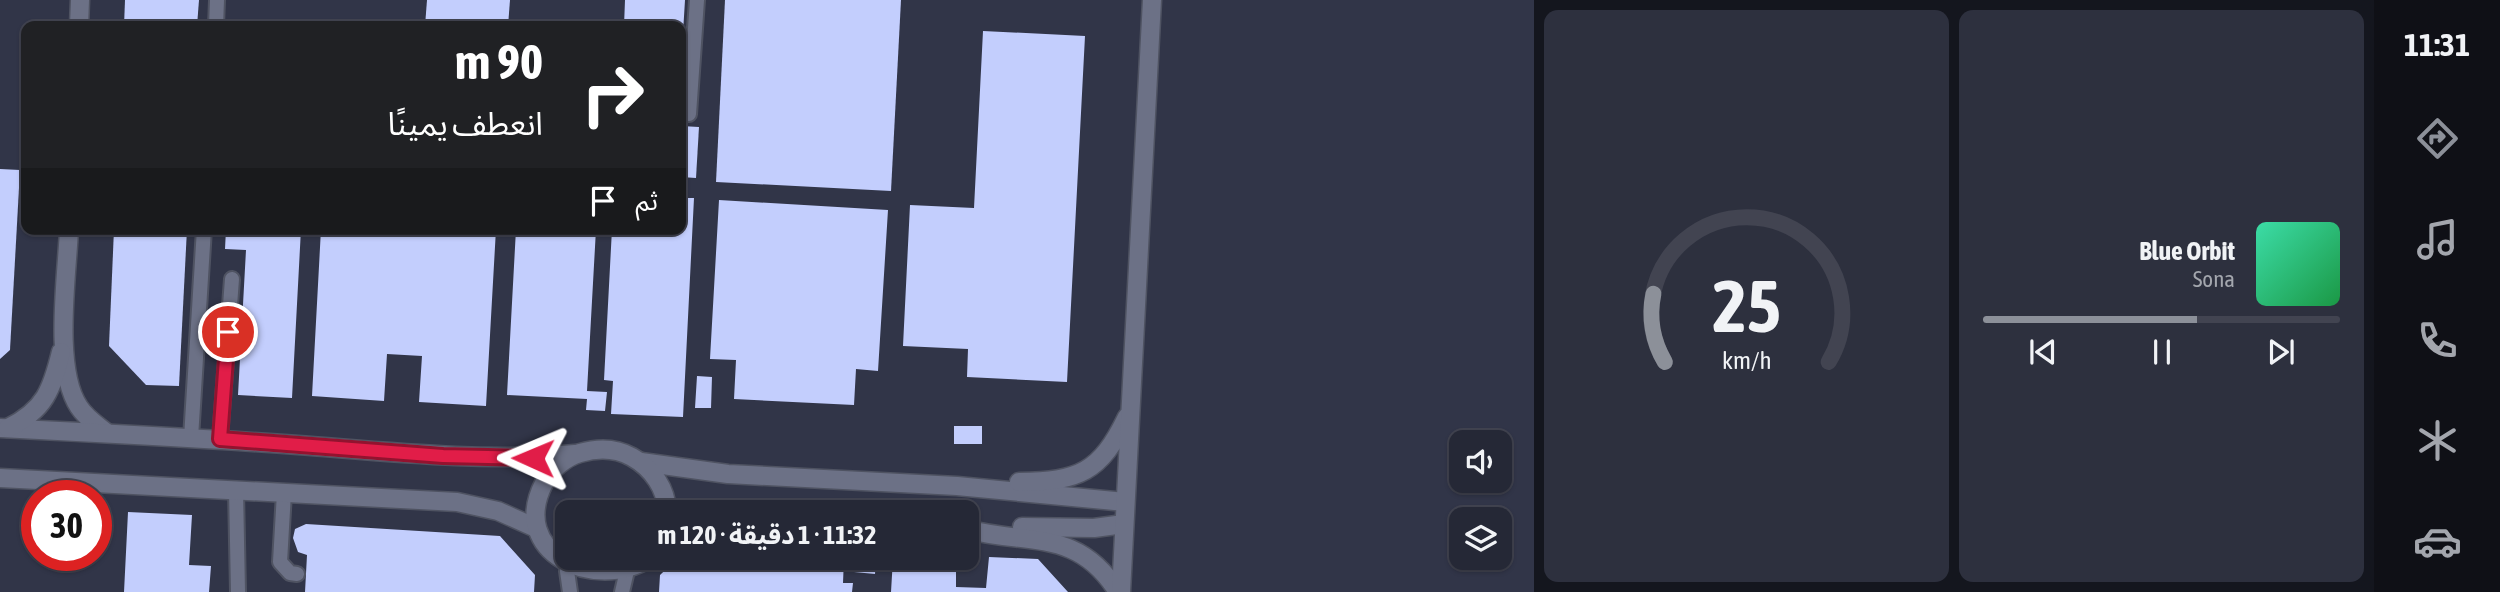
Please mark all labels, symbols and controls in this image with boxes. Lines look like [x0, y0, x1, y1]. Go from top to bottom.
text: 11:31 [2404, 26, 2470, 63]
text: 90 m [455, 33, 543, 89]
icon: right [567, 49, 658, 140]
text: انعطف يمينًا [388, 105, 543, 142]
icon: directions [2413, 114, 2462, 163]
icon: arrive [584, 182, 622, 220]
text: ثم [636, 186, 658, 216]
icon: music [2413, 215, 2462, 264]
text: Blue Orbit [2139, 236, 2235, 266]
text: 25 [1712, 264, 1781, 347]
text: Sona [2193, 266, 2235, 292]
pin [198, 302, 258, 362]
icon: arrive [209, 313, 247, 351]
icon: phone [2413, 316, 2462, 365]
icon: previous [2024, 333, 2062, 371]
icon: pause [2143, 333, 2181, 371]
icon: next [2262, 333, 2300, 371]
text: km/h [1722, 346, 1771, 374]
icon: climate [2413, 416, 2462, 465]
position arrow [496, 421, 570, 495]
map controls [1449, 430, 1512, 570]
button: sound [1449, 430, 1512, 493]
speed limit sign: 30 [21, 480, 112, 571]
button: layers [1449, 507, 1512, 570]
icon: car [2413, 517, 2462, 566]
text: 11:32 · 1 دقيقة · 120 m [657, 520, 877, 550]

